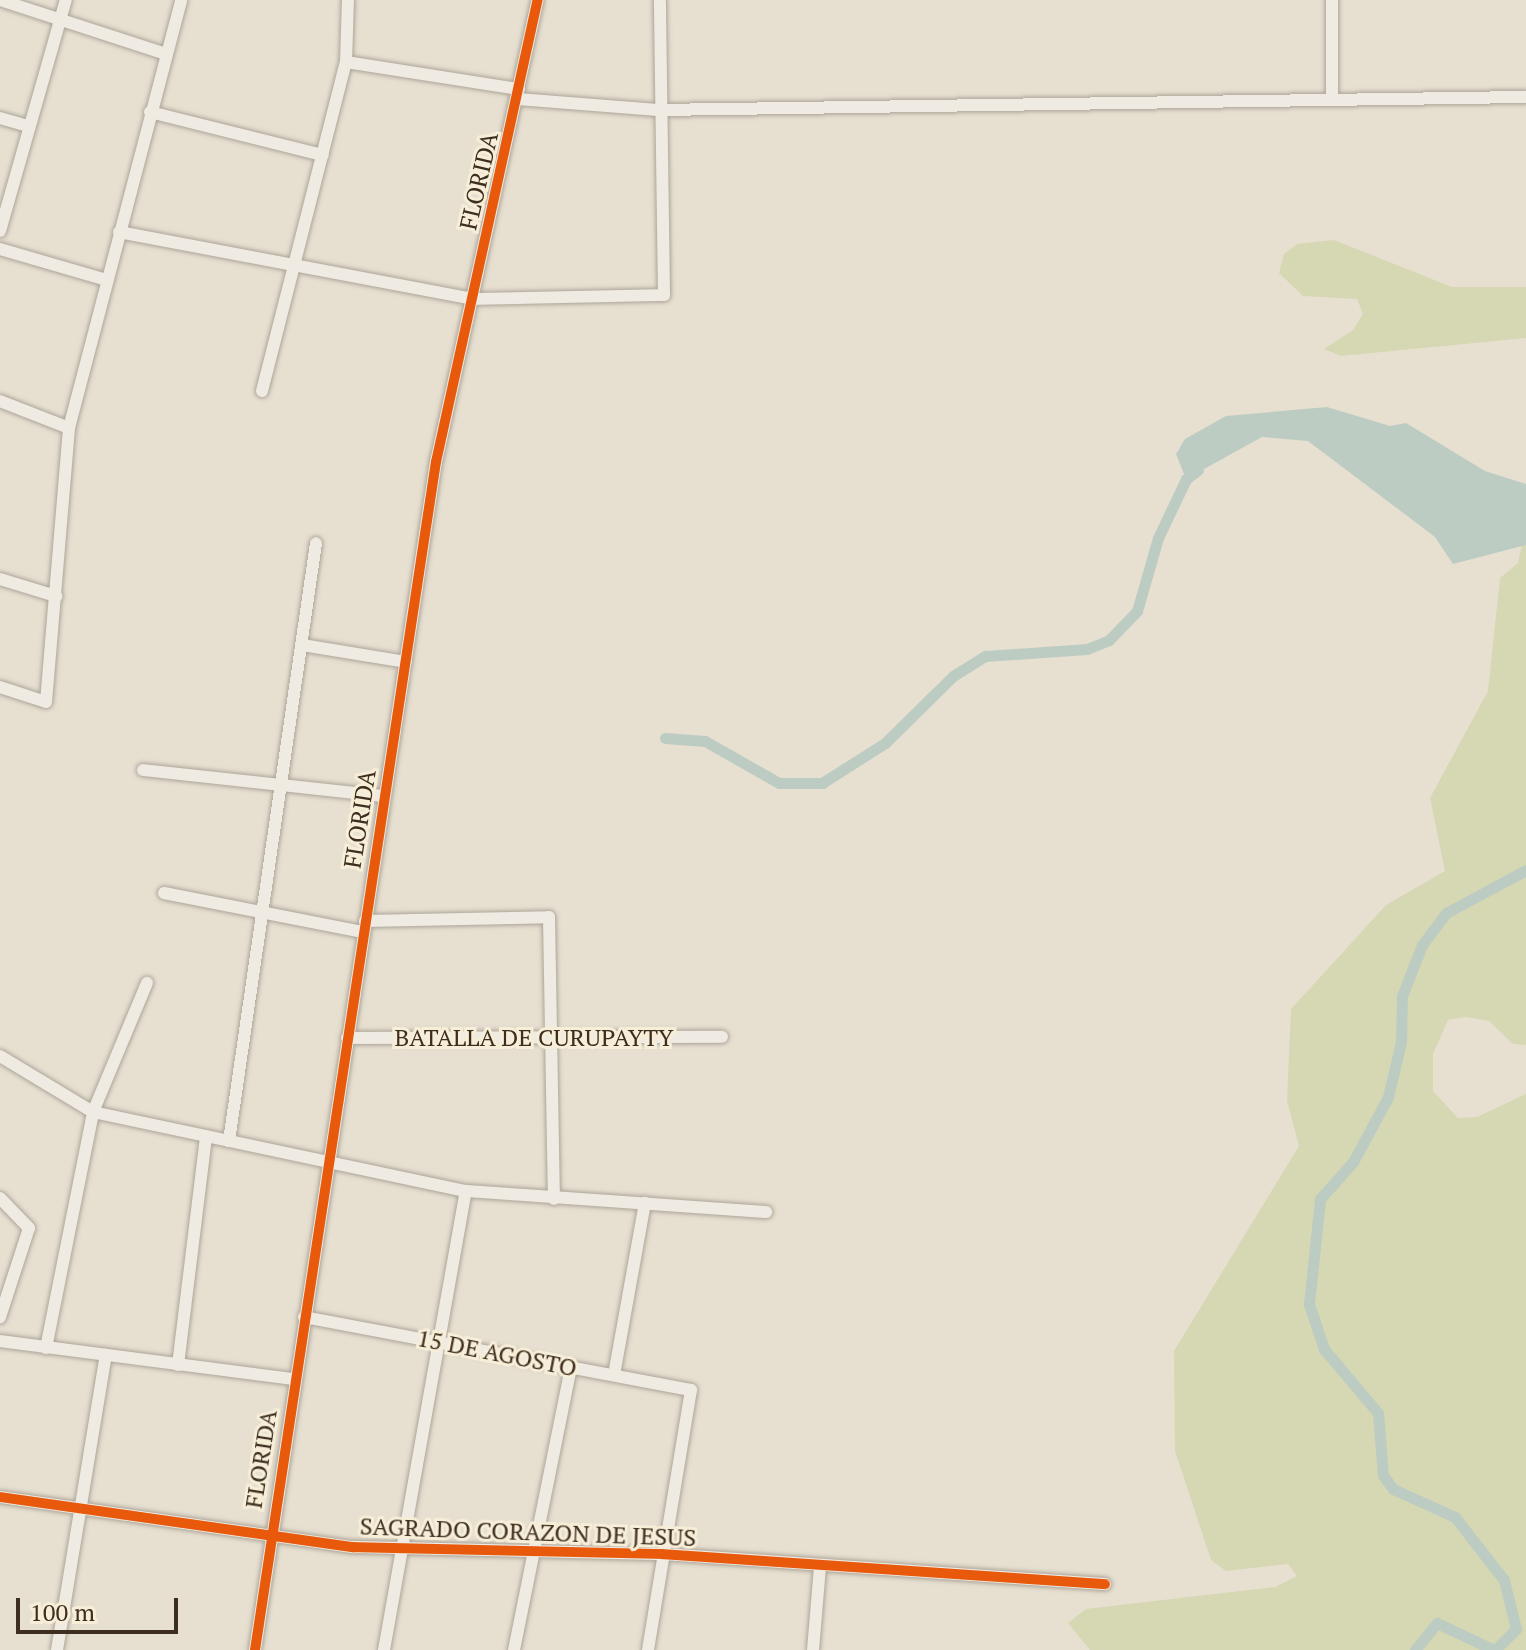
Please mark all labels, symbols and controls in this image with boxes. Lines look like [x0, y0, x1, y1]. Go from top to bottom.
street label: FLORIDA [454, 129, 504, 233]
street label: FLORIDA [338, 768, 382, 870]
street label: BATALLA DE CURUPAYTY [394, 1024, 674, 1052]
street label: 15 DE AGOSTO [415, 1323, 579, 1383]
street label: FLORIDA [239, 1408, 283, 1510]
street label: SAGRADO CORAZON DE JESUS [359, 1512, 697, 1552]
scale bar [20, 1582, 182, 1632]
text: 100 m [30, 1596, 95, 1628]

